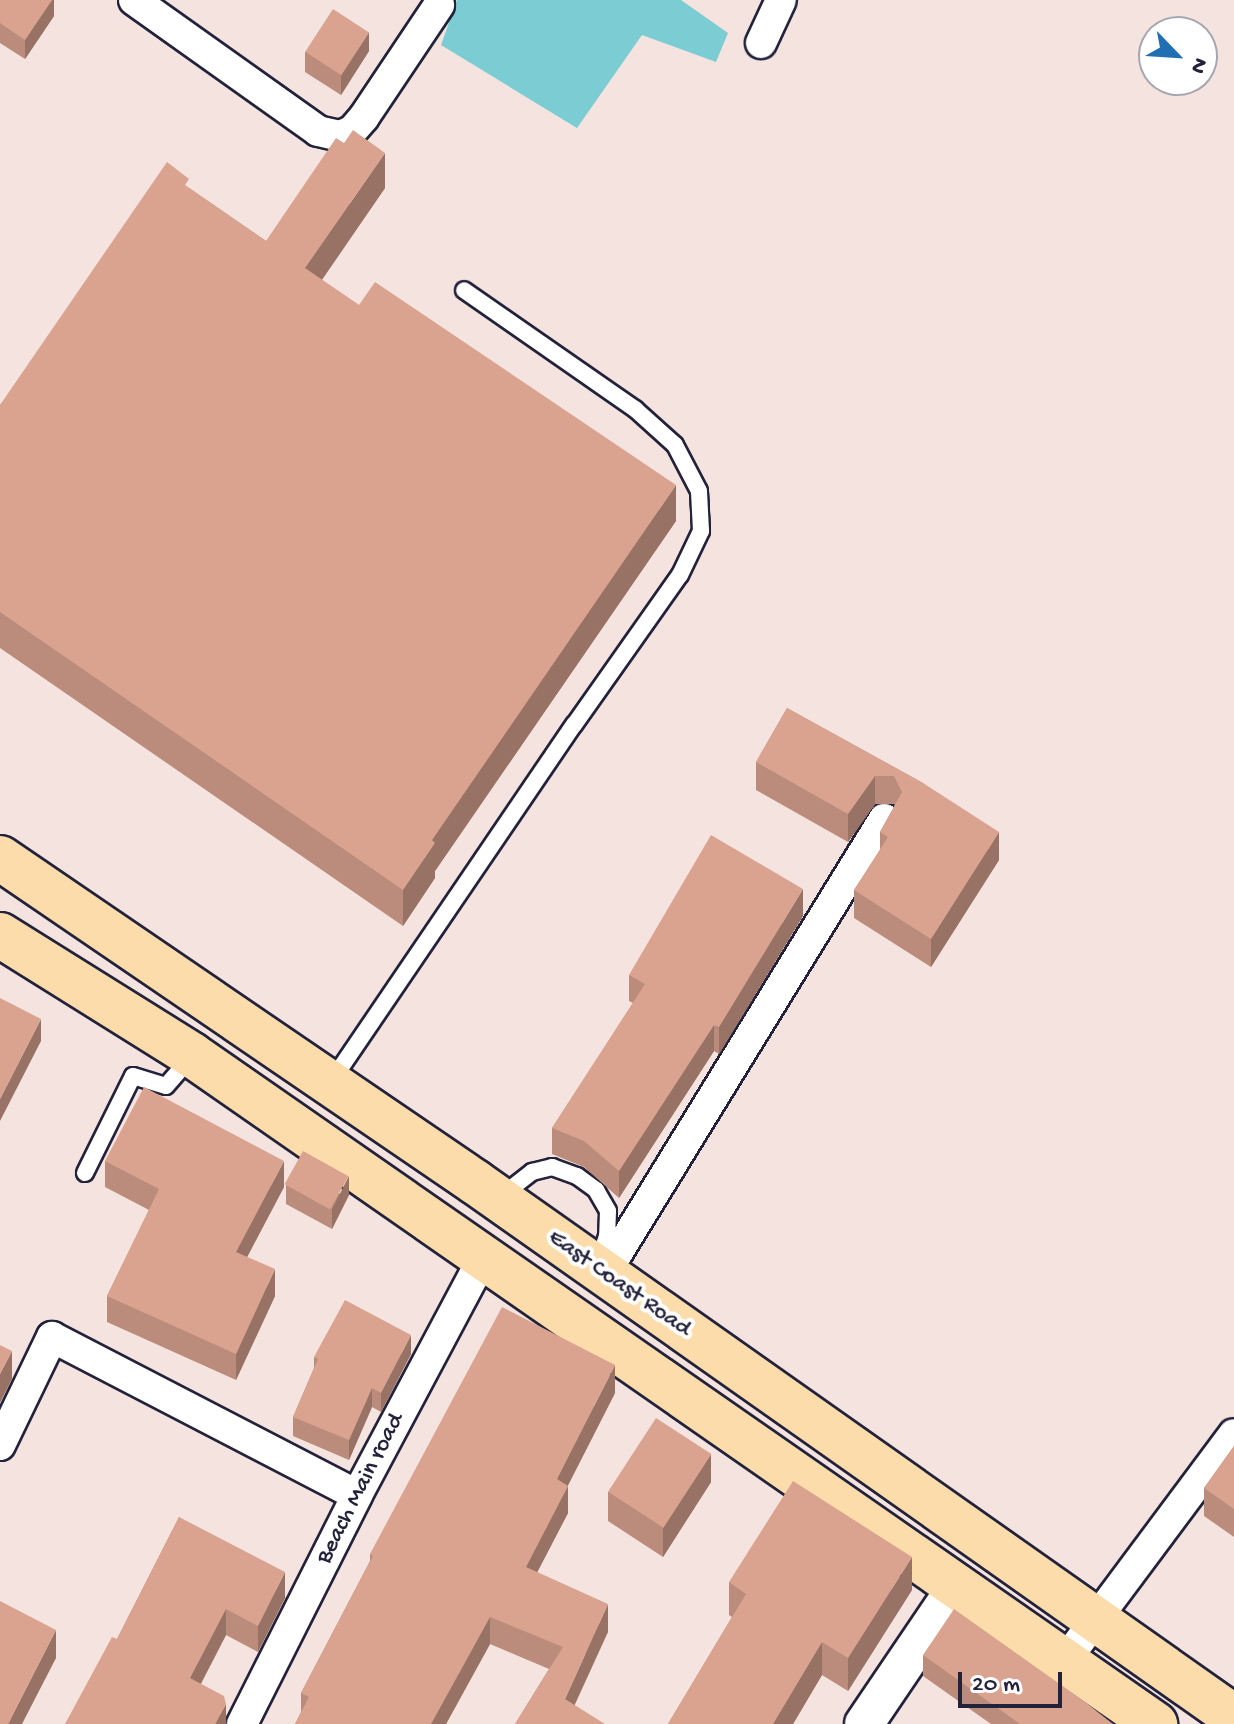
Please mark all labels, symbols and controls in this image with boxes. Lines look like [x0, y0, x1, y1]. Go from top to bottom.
north arrow [1138, 16, 1218, 96]
text: N [1183, 53, 1213, 77]
street label: East Coast Road [542, 1224, 696, 1344]
street label: Beach Main road [311, 1409, 411, 1569]
scale bar [962, 1656, 1066, 1706]
text: 20 m [972, 1671, 1020, 1700]

